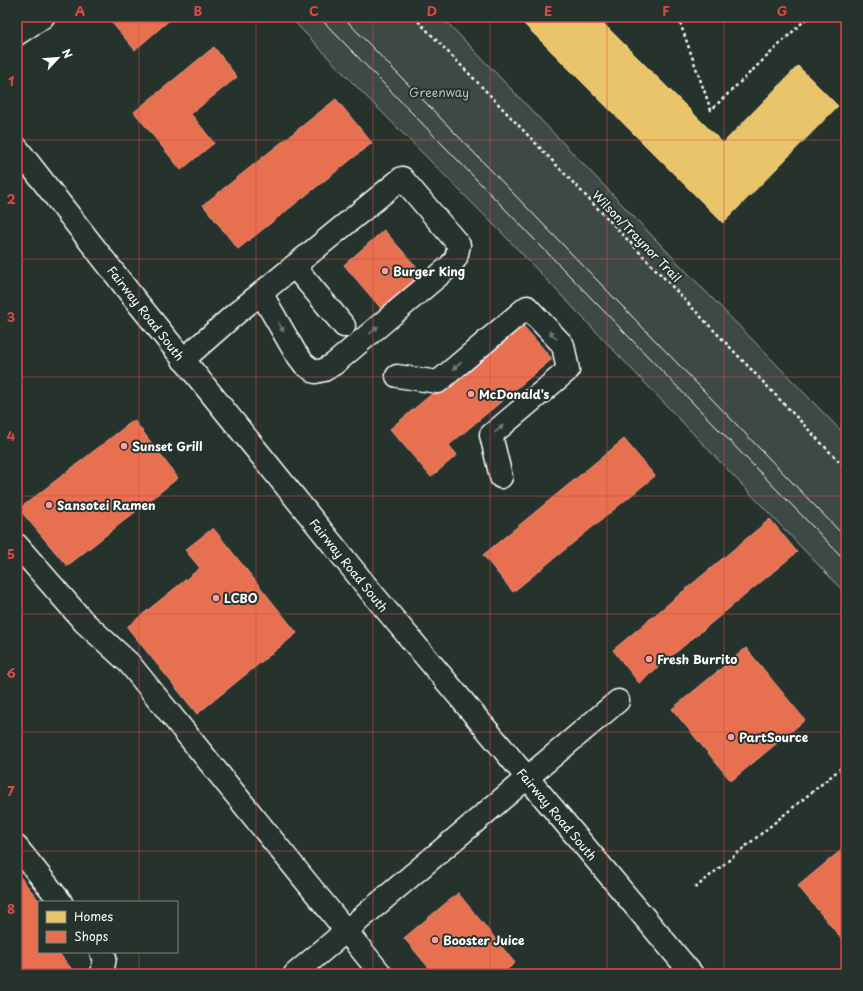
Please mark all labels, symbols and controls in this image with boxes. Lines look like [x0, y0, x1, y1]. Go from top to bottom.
text: A [75, 1, 85, 20]
text: B [194, 1, 203, 20]
text: C [309, 1, 319, 20]
text: D [427, 1, 437, 20]
text: E [544, 1, 552, 20]
text: F [662, 1, 670, 20]
text: G [777, 1, 787, 20]
north arrow [38, 38, 78, 78]
text: N [58, 46, 77, 61]
text: 1 [8, 71, 14, 90]
park label: Greenway [409, 83, 469, 101]
street label: Wilson/Traynor Trail [588, 186, 686, 286]
text: 2 [6, 189, 16, 208]
street label: Fairway Road South [103, 262, 189, 364]
place label: Burger King [393, 262, 465, 280]
marker: Burger King [380, 266, 390, 276]
text: 3 [7, 307, 16, 326]
one-way arrow [277, 321, 284, 333]
one-way arrow [368, 326, 379, 335]
one-way arrow [548, 330, 558, 340]
one-way arrow [452, 362, 462, 371]
place label: McDonald's [479, 385, 549, 403]
marker: McDonald's [466, 389, 476, 399]
one-way arrow [494, 424, 504, 433]
text: 4 [7, 426, 16, 445]
place label: Sunset Grill [132, 437, 202, 455]
marker: Sunset Grill [119, 441, 129, 451]
place label: Sansotei Ramen [57, 496, 155, 514]
marker: Sansotei Ramen [44, 500, 54, 510]
street label: Fairway Road South [306, 514, 392, 616]
text: 5 [7, 544, 15, 563]
place label: LCBO [224, 589, 258, 607]
marker: LCBO [211, 593, 221, 603]
place label: Fresh Burrito [657, 650, 737, 668]
marker: Fresh Burrito [644, 654, 654, 664]
text: 6 [6, 663, 16, 682]
place label: PartSource [739, 728, 809, 746]
marker: PartSource [726, 732, 736, 742]
street label: Fairway Road South [513, 764, 601, 864]
text: 7 [7, 781, 15, 800]
text: 8 [7, 899, 15, 918]
legend [38, 901, 178, 953]
text: Homes [74, 907, 113, 925]
text: Shops [74, 927, 109, 945]
place label: Booster Juice [443, 931, 525, 949]
marker: Booster Juice [430, 935, 440, 945]

